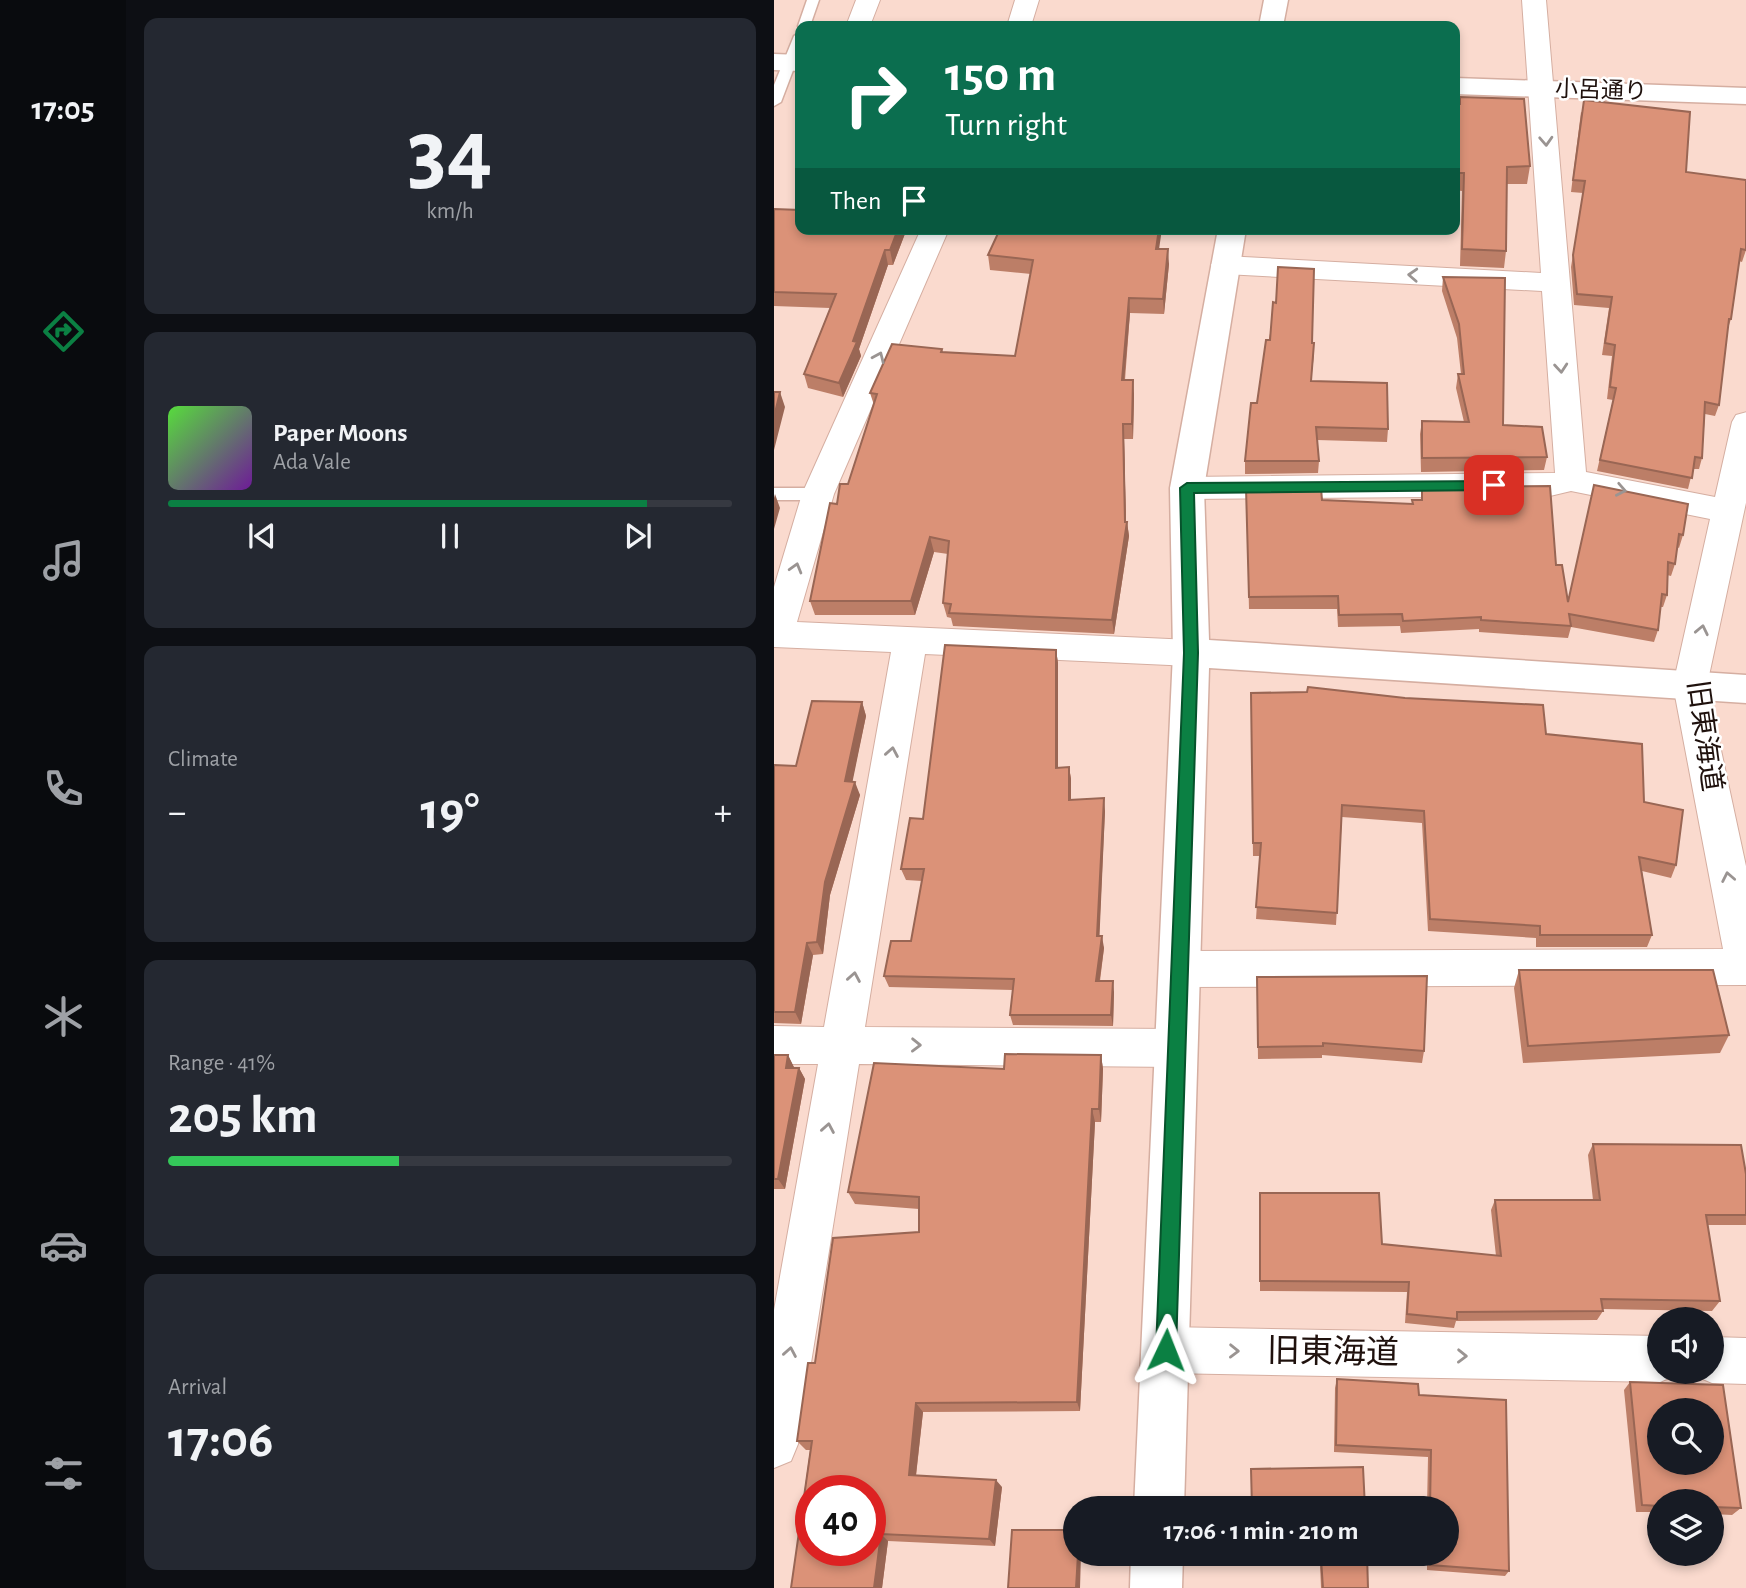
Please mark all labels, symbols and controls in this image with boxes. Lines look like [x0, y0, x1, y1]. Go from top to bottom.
icon: right [830, 49, 921, 140]
text: 150 m [945, 51, 1056, 100]
street label: 小呂通り [1555, 77, 1647, 104]
text: 17:05 [31, 93, 95, 125]
text: 34 [408, 107, 493, 198]
text: Turn right [945, 109, 1067, 141]
one-way arrow [1538, 136, 1553, 147]
icon: arrive [895, 182, 933, 220]
text: Then [830, 188, 881, 214]
text: km/h [426, 200, 474, 223]
one-way arrow [1407, 268, 1418, 283]
icon: directions [39, 307, 88, 356]
one-way arrow [871, 351, 885, 364]
one-way arrow [1553, 363, 1568, 374]
text: Paper Moons [273, 420, 408, 446]
text: Ada Vale [273, 451, 351, 474]
pin [1464, 455, 1524, 515]
icon: arrive [1475, 466, 1513, 504]
one-way arrow [1615, 482, 1627, 497]
icon: previous [243, 517, 281, 555]
icon: pause [431, 517, 469, 555]
icon: next [619, 517, 657, 555]
icon: music [39, 536, 88, 585]
one-way arrow [788, 562, 803, 574]
one-way arrow [1693, 624, 1708, 636]
street label: 旧東海道 [1682, 678, 1728, 793]
one-way arrow [883, 746, 898, 758]
text: Climate [168, 748, 238, 771]
icon: phone [39, 764, 88, 813]
text: 19° [420, 786, 480, 838]
text: − [168, 794, 186, 832]
text: + [714, 794, 732, 832]
one-way arrow [1722, 871, 1737, 883]
one-way arrow [846, 971, 861, 983]
icon: climate [39, 992, 88, 1041]
one-way arrow [911, 1037, 921, 1053]
text: Range · 41% [168, 1052, 275, 1075]
text: 205 km [168, 1090, 318, 1142]
one-way arrow [820, 1122, 835, 1134]
icon: car [39, 1221, 88, 1270]
map controls [1647, 1307, 1724, 1566]
button: sound [1647, 1307, 1724, 1384]
position arrow [1129, 1313, 1203, 1387]
street label: 旧東海道 [1267, 1333, 1399, 1371]
one-way arrow [1229, 1344, 1240, 1359]
one-way arrow [782, 1347, 797, 1358]
one-way arrow [1456, 1348, 1467, 1363]
text: Arrival [168, 1376, 227, 1399]
button: search [1647, 1398, 1724, 1475]
text: 17:06 [168, 1414, 273, 1466]
icon: filters [39, 1449, 88, 1498]
speed limit sign: 40 [795, 1475, 886, 1566]
button: layers [1647, 1489, 1724, 1566]
text: 17:06 · 1 min · 210 m [1163, 1518, 1359, 1544]

